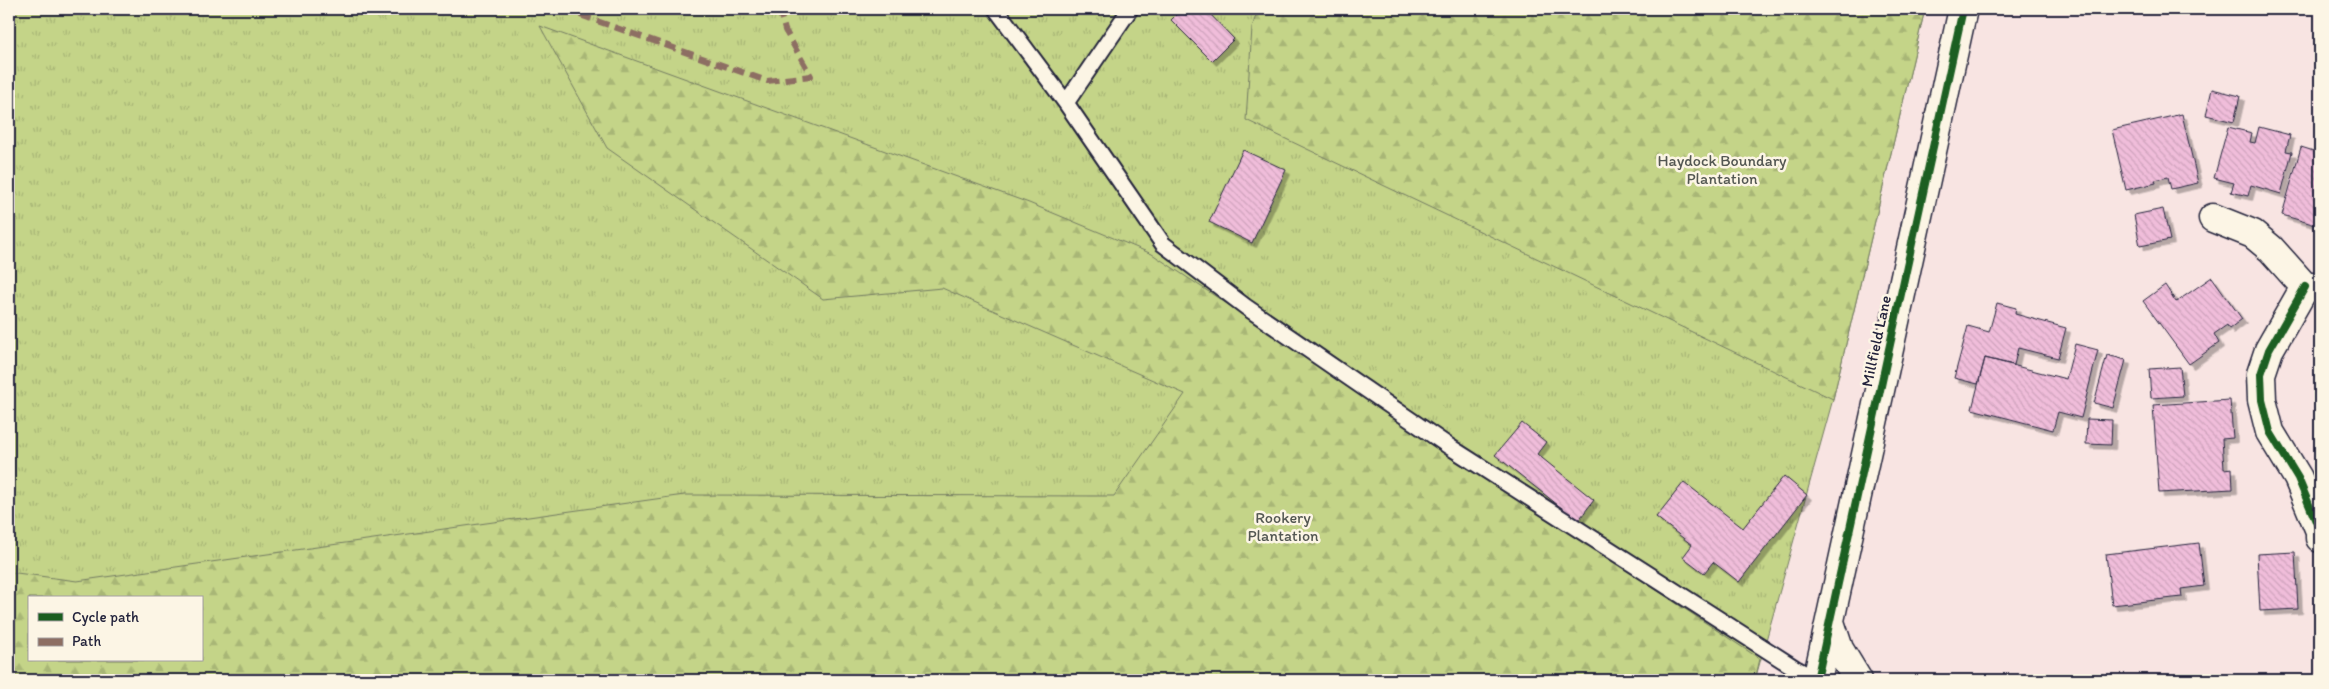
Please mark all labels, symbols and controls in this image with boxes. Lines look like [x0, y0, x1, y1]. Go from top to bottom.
park label: Haydock Boundary Plantation [1657, 151, 1787, 188]
street label: Millfield Lane [1857, 294, 1895, 388]
park label: Rookery Plantation [1247, 508, 1319, 545]
legend [28, 596, 202, 662]
text: Cycle path [72, 608, 139, 626]
text: Path [72, 632, 101, 650]

